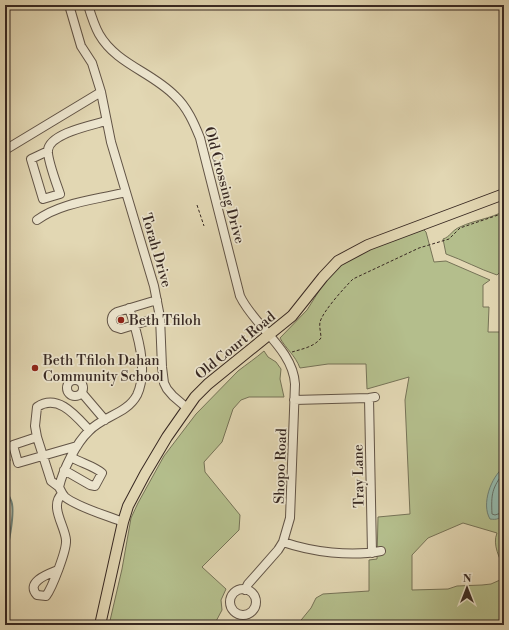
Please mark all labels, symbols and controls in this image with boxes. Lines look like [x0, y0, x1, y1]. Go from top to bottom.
street label: Old Crossing Drive [200, 125, 248, 246]
street label: Torah Drive [137, 211, 175, 289]
street label: Old Court Road [192, 308, 279, 384]
place label: Beth Tfiloh [128, 312, 202, 330]
marker: Beth Tfiloh [116, 315, 126, 325]
place label: Beth Tfiloh Dahan Community School [42, 352, 164, 386]
marker: Beth Tfiloh Dahan Community School [30, 363, 40, 373]
street label: Shopo Road [271, 428, 291, 504]
street label: Tray Lane [349, 444, 369, 508]
north arrow [447, 568, 487, 608]
text: N [463, 572, 472, 586]

